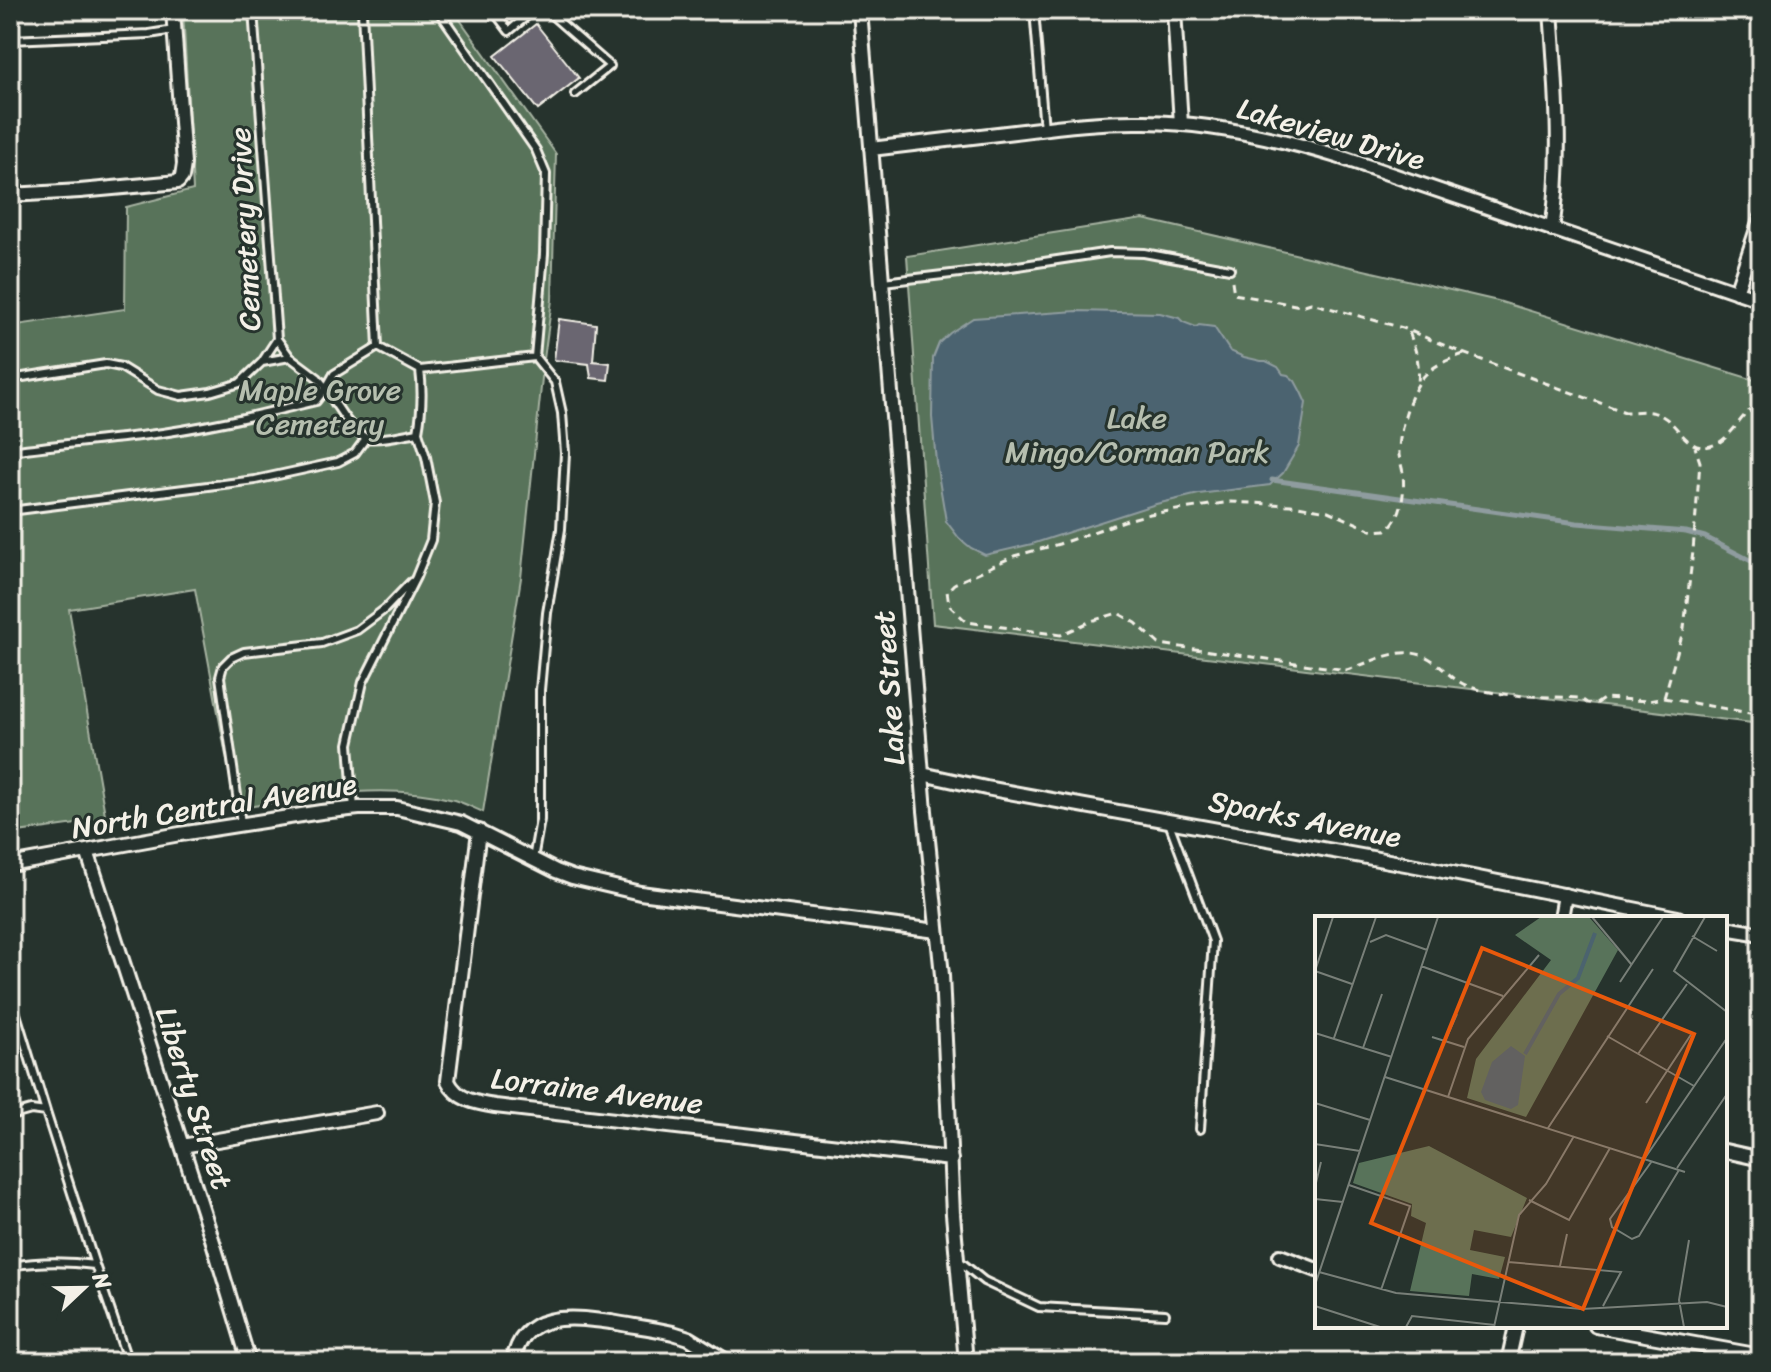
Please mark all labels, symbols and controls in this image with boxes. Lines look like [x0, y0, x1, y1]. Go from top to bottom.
street label: Lakeview Drive [1231, 81, 1431, 187]
street label: Cemetery Drive [213, 126, 277, 332]
park label: Maple Grove Cemetery [239, 363, 401, 451]
park label: Lake Mingo/Corman Park [1005, 391, 1269, 479]
street label: Lake Street [857, 609, 921, 767]
street label: North Central Avenue [68, 757, 360, 855]
street label: Sparks Avenue [1204, 774, 1406, 864]
inset map [1315, 916, 1727, 1328]
street label: Liberty Street [139, 999, 249, 1197]
street label: Lorraine Avenue [488, 1051, 706, 1131]
north arrow [44, 1248, 124, 1328]
text: N [81, 1265, 123, 1296]

